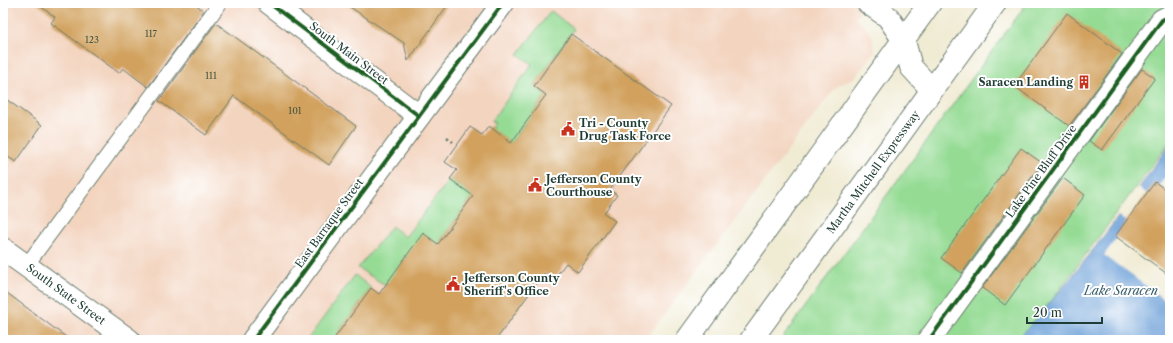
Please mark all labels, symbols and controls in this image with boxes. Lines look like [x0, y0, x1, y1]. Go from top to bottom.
street label: South Main Street [307, 19, 391, 87]
house number: 117 [145, 28, 158, 39]
house number: 123 [85, 34, 99, 45]
house number: 111 [205, 70, 217, 81]
building icon: Saracen Landing [1076, 74, 1092, 90]
place label: Saracen Landing [978, 75, 1074, 89]
house number: 101 [288, 105, 302, 116]
street label: Martha Mitchell Expressway [824, 107, 923, 236]
place label: Tri - County Drug Task Force [579, 116, 671, 143]
public building icon: Tri - County Drug Task Force [560, 121, 576, 137]
street label: Lake Pine Bluff Drive [1003, 122, 1079, 220]
place label: Jefferson County Courthouse [544, 172, 642, 199]
street label: East Barraque Street [292, 175, 366, 270]
public building icon: Jefferson County Courthouse [527, 177, 543, 193]
street label: South State Street [24, 261, 108, 327]
place label: Jefferson County Sheriff's Office [462, 271, 560, 298]
public building icon: Jefferson County Sheriff's Office [445, 276, 461, 292]
water label: Lake Saracen [1083, 283, 1158, 298]
scale bar [1027, 299, 1102, 325]
text: 20 m [1033, 305, 1062, 320]

